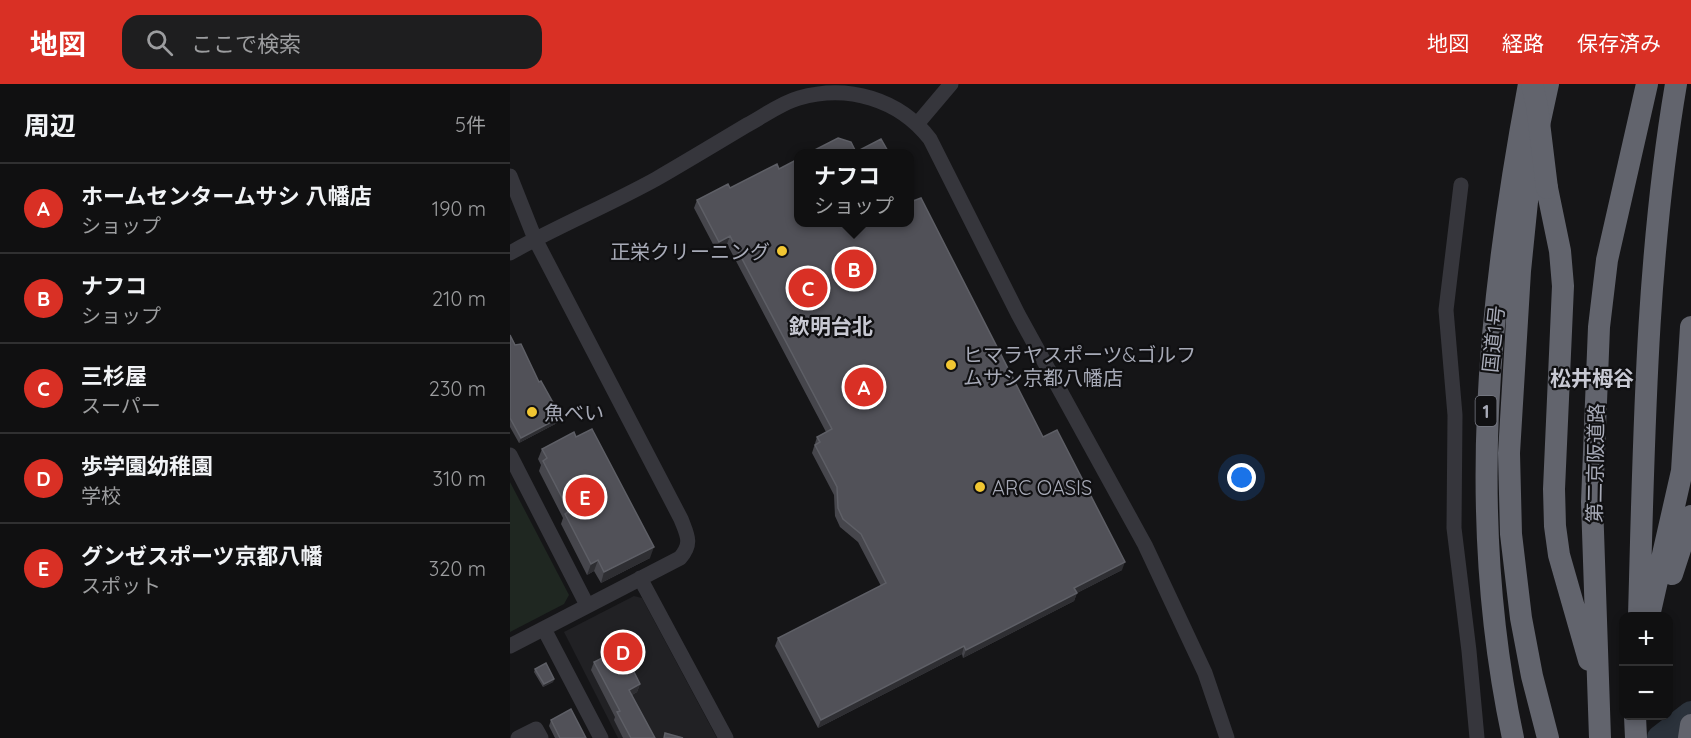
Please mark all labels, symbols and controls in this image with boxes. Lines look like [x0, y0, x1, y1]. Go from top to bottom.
search box [122, 15, 542, 69]
text: 地図 [30, 26, 86, 61]
icon: search [143, 26, 176, 59]
text: ここで検索 [191, 30, 301, 58]
text: 地図 [1427, 30, 1469, 56]
text: 経路 [1502, 30, 1544, 56]
text: 保存済み [1577, 30, 1661, 56]
text: 周辺 [24, 109, 76, 142]
text: 5件 [455, 112, 486, 137]
popup [794, 149, 914, 227]
text: ナフコ [814, 162, 880, 190]
text: ホームセンタームサシ 八幡店 [81, 182, 372, 210]
text: ショップ [814, 193, 894, 218]
text: A [37, 196, 50, 221]
text: 190 m [432, 196, 486, 221]
text: ショップ [81, 213, 161, 238]
place label: 正栄クリーニング [610, 239, 770, 264]
marker: 正栄クリーニング [775, 244, 789, 258]
pin: B [834, 246, 874, 291]
pin: C [788, 266, 828, 310]
text: ナフコ [81, 272, 147, 300]
text: B [37, 286, 50, 311]
text: 210 m [432, 286, 486, 311]
text: ショップ [81, 303, 161, 328]
street label: 国道1号 [1477, 304, 1509, 374]
district label: 欽明台北 [789, 313, 873, 339]
place label: ヒマラヤスポーツ&ゴルフ ムサシ京都八幡店 [963, 342, 1196, 390]
marker: ヒマラヤスポーツ&ゴルフ ムサシ京都八幡店 [944, 358, 958, 372]
text: 三杉屋 [81, 362, 147, 390]
pin: A [844, 364, 884, 410]
district label: 松井栂谷 [1550, 365, 1634, 391]
text: C [37, 376, 50, 401]
text: 230 m [429, 376, 486, 401]
text: スーパー [81, 393, 161, 418]
road number: 1 [1476, 396, 1496, 426]
place label: 魚べい [544, 400, 604, 425]
street label: 第二京阪道路 [1581, 403, 1609, 523]
marker: 魚べい [525, 405, 539, 419]
text: 歩学園幼稚園 [81, 452, 213, 480]
your location [1227, 463, 1256, 492]
text: D [36, 466, 51, 491]
text: 310 m [433, 466, 486, 491]
pin: E [566, 474, 604, 520]
place label: ARC OASIS [992, 475, 1092, 500]
marker: ARC OASIS [973, 480, 987, 494]
text: 学校 [81, 483, 121, 508]
text: グンゼスポーツ京都八幡 [81, 542, 323, 570]
text: E [38, 556, 49, 581]
text: 320 m [429, 556, 486, 581]
text: スポット [81, 573, 161, 598]
map controls [1619, 612, 1673, 720]
button: + [1619, 612, 1673, 666]
pin: D [604, 630, 642, 674]
button: − [1619, 666, 1673, 720]

